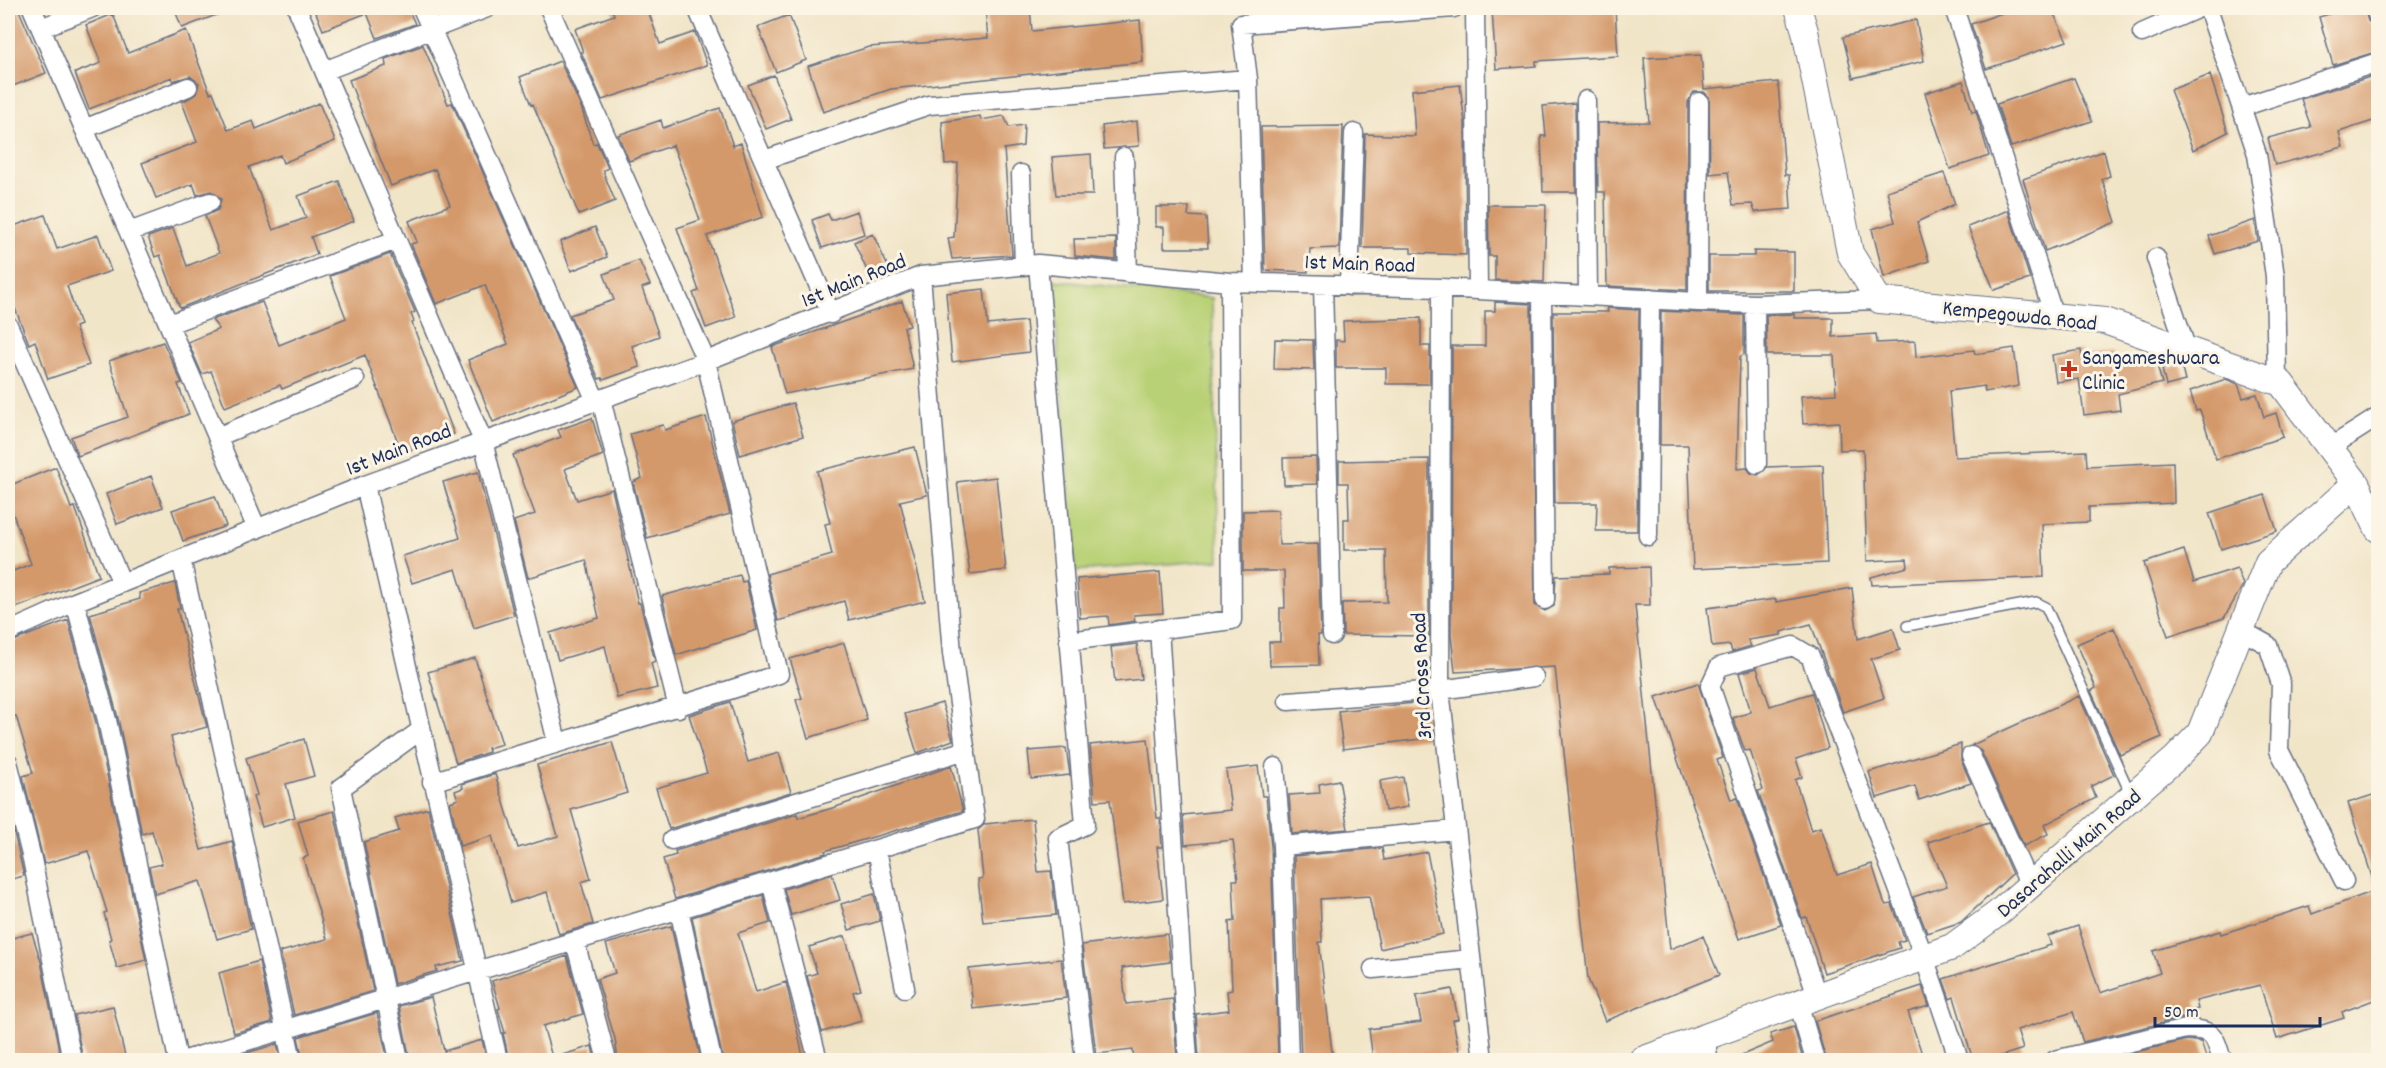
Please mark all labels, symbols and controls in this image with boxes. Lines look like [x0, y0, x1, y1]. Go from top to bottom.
street label: 1st Main Road [797, 247, 911, 317]
street label: 1st Main Road [1304, 248, 1416, 283]
street label: Kempegowda Road [1941, 294, 2098, 341]
place label: Sangameshwara Clinic [2082, 344, 2220, 400]
marker: Sangameshwara Clinic [2060, 360, 2078, 378]
street label: 1st Main Road [342, 417, 457, 486]
street label: 3rd Cross Road [1405, 612, 1442, 740]
street label: Dasarahalli Main Road [1991, 783, 2150, 926]
scale bar [2155, 990, 2320, 1028]
text: 50 m [2164, 1001, 2199, 1026]

